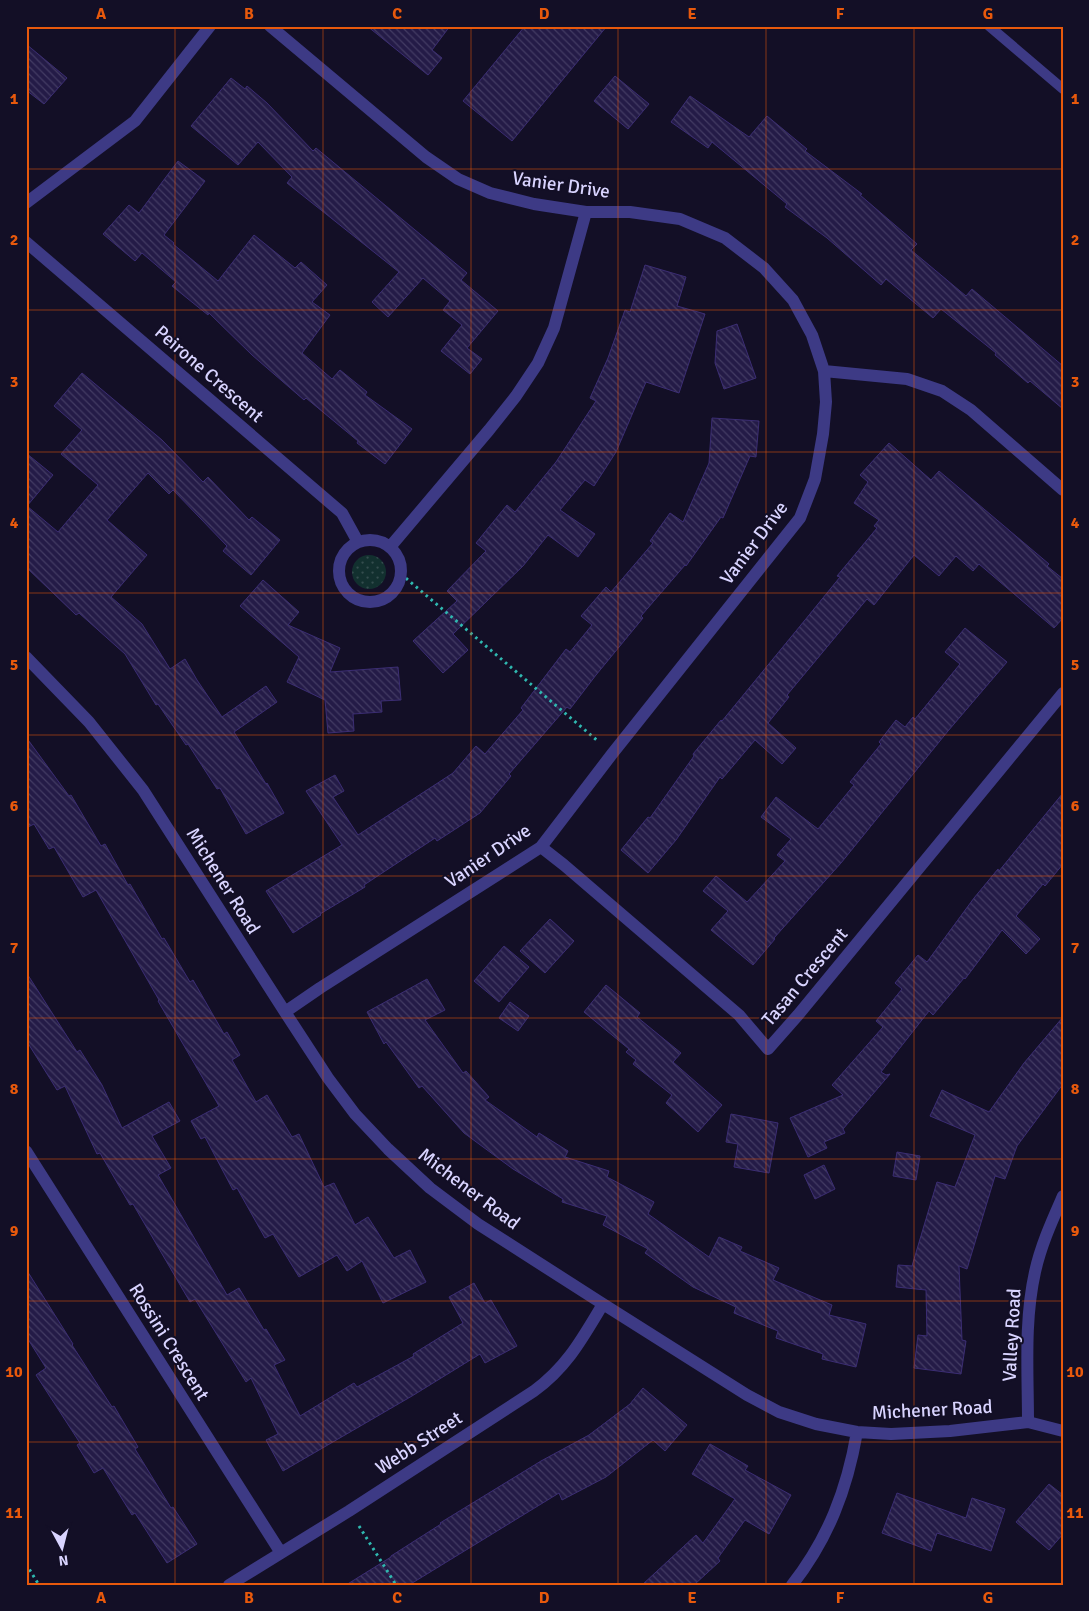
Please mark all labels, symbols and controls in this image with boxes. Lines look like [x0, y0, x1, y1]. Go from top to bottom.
text: A [96, 4, 107, 24]
text: B [244, 4, 254, 24]
text: C [392, 4, 402, 24]
text: D [539, 4, 550, 24]
text: E [687, 4, 697, 24]
text: F [836, 4, 845, 24]
text: G [983, 4, 993, 24]
text: 1 [10, 89, 19, 109]
text: 1 [1071, 89, 1080, 109]
street label: Vanier Drive [511, 166, 611, 204]
text: 2 [10, 230, 18, 250]
text: 2 [1071, 230, 1079, 250]
street label: Peirone Crescent [150, 320, 269, 428]
text: 3 [10, 372, 18, 392]
text: 3 [1071, 372, 1079, 392]
street label: Vanier Drive [715, 496, 793, 590]
text: 4 [10, 513, 19, 533]
text: 4 [1071, 513, 1080, 533]
text: 5 [10, 655, 18, 675]
text: 5 [1071, 655, 1079, 675]
text: 6 [10, 796, 19, 816]
text: 6 [1071, 796, 1080, 816]
street label: Vanier Drive [440, 819, 536, 893]
street label: Michener Road [181, 823, 265, 939]
street label: Tasan Crescent [757, 923, 853, 1031]
text: 7 [10, 938, 19, 958]
text: 7 [1071, 938, 1080, 958]
text: 8 [10, 1079, 19, 1099]
text: 8 [1071, 1079, 1080, 1099]
street label: Michener Road [413, 1143, 525, 1235]
text: 9 [10, 1221, 19, 1241]
text: 9 [1071, 1221, 1080, 1241]
street label: Rossini Crescent [123, 1279, 215, 1405]
street label: Valley Road [998, 1288, 1026, 1382]
text: 10 [5, 1362, 23, 1382]
text: 10 [1066, 1362, 1084, 1382]
street label: Michener Road [871, 1395, 993, 1425]
street label: Webb Street [371, 1406, 467, 1480]
text: 11 [5, 1503, 23, 1523]
text: 11 [1066, 1503, 1084, 1523]
north arrow [38, 1524, 88, 1574]
text: N [58, 1551, 69, 1569]
text: A [96, 1588, 107, 1608]
text: B [244, 1588, 254, 1608]
text: C [392, 1588, 402, 1608]
text: D [539, 1588, 550, 1608]
text: E [687, 1588, 697, 1608]
text: F [836, 1588, 845, 1608]
text: G [983, 1588, 993, 1608]

